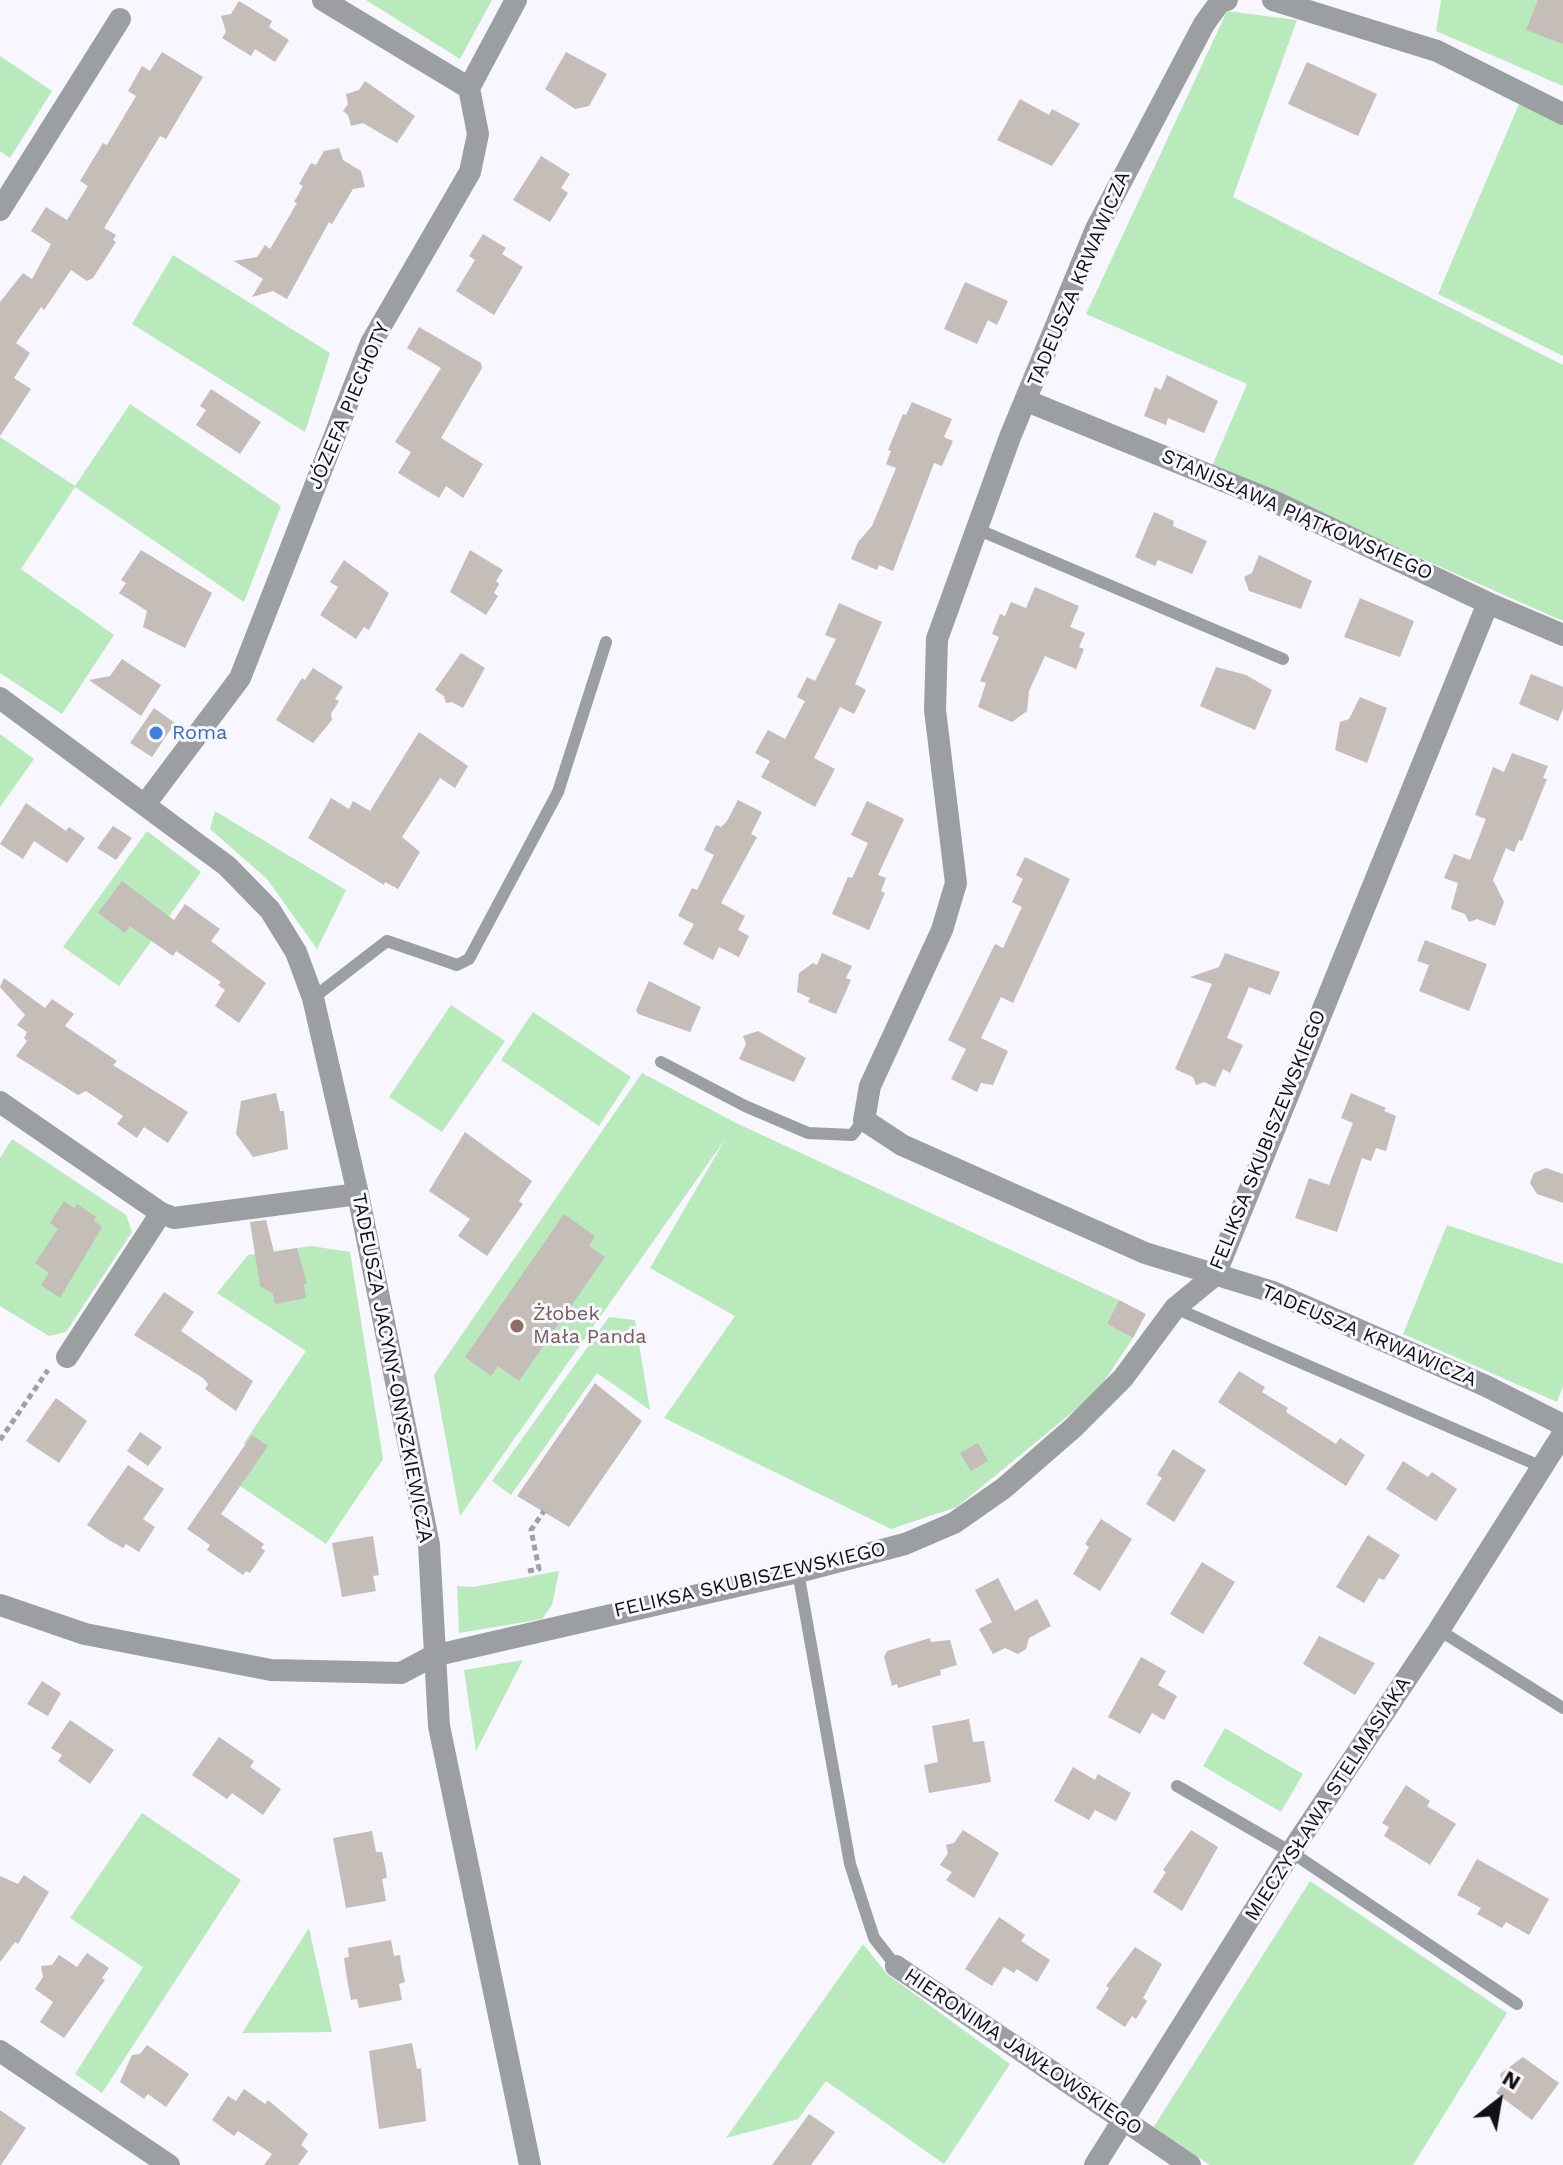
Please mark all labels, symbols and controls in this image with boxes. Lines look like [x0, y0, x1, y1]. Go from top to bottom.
street label: TADEUSZA KRWAWICZA [1023, 168, 1135, 390]
street label: JÓZEFA PIECHOTY [303, 319, 395, 493]
street label: STANISŁAWA PIĄTKOWSKIEGO [1158, 444, 1436, 586]
place label: Roma [172, 721, 227, 745]
marker: Roma [147, 724, 165, 742]
street label: FELIKSA SKUBISZEWSKIEGO [1205, 1006, 1331, 1274]
street label: TADEUSZA JACYNY-ONYSZKIEWICZA [346, 1191, 438, 1545]
street label: TADEUSZA KRWAWICZA [1258, 1280, 1480, 1392]
place label: Żłobek Mała Panda [533, 1302, 647, 1349]
marker: Żłobek Mała Panda [508, 1317, 526, 1335]
street label: FELIKSA SKUBISZEWSKIEGO [612, 1537, 888, 1623]
street label: MIECZYSŁAWA STELMASIAKA [1240, 1672, 1416, 1926]
street label: HIERONIMA JAWŁOWSKIEGO [900, 1963, 1146, 2141]
north arrow [1459, 2061, 1539, 2141]
text: N [1498, 2065, 1525, 2095]

